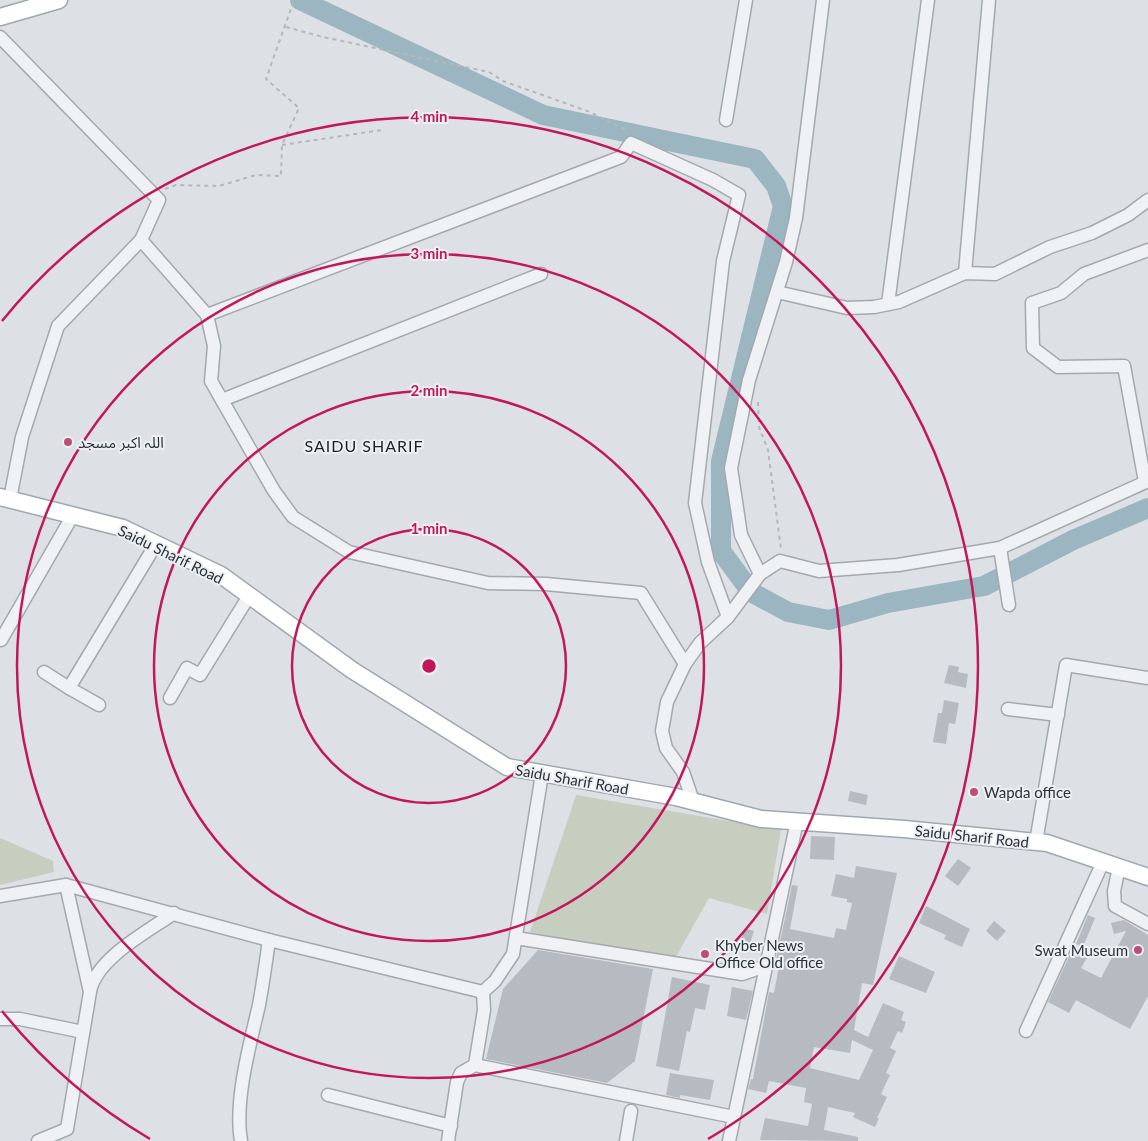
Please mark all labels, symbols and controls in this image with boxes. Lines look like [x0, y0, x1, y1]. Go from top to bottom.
text: 4 min [410, 107, 448, 125]
text: 3 min [410, 244, 448, 262]
text: 2 min [410, 381, 448, 399]
place label: اللہ اکبر مسجد [78, 433, 164, 452]
marker: اللہ اکبر مسجد [62, 436, 74, 448]
district label: SAIDU SHARIF [304, 436, 424, 455]
text: 1 min [410, 519, 448, 537]
street label: Saidu Sharif Road [116, 521, 226, 587]
centre of rings [420, 657, 438, 675]
street label: Saidu Sharif Road [514, 760, 630, 798]
place label: Wapda office [984, 783, 1071, 801]
marker: Wapda office [968, 786, 980, 798]
street label: Saidu Sharif Road [914, 821, 1030, 851]
place label: Khyber News Office Old office [715, 936, 823, 971]
place label: Swat Museum [1035, 941, 1128, 959]
marker: Swat Museum [1132, 944, 1144, 956]
marker: Khyber News Office Old office [699, 948, 711, 960]

